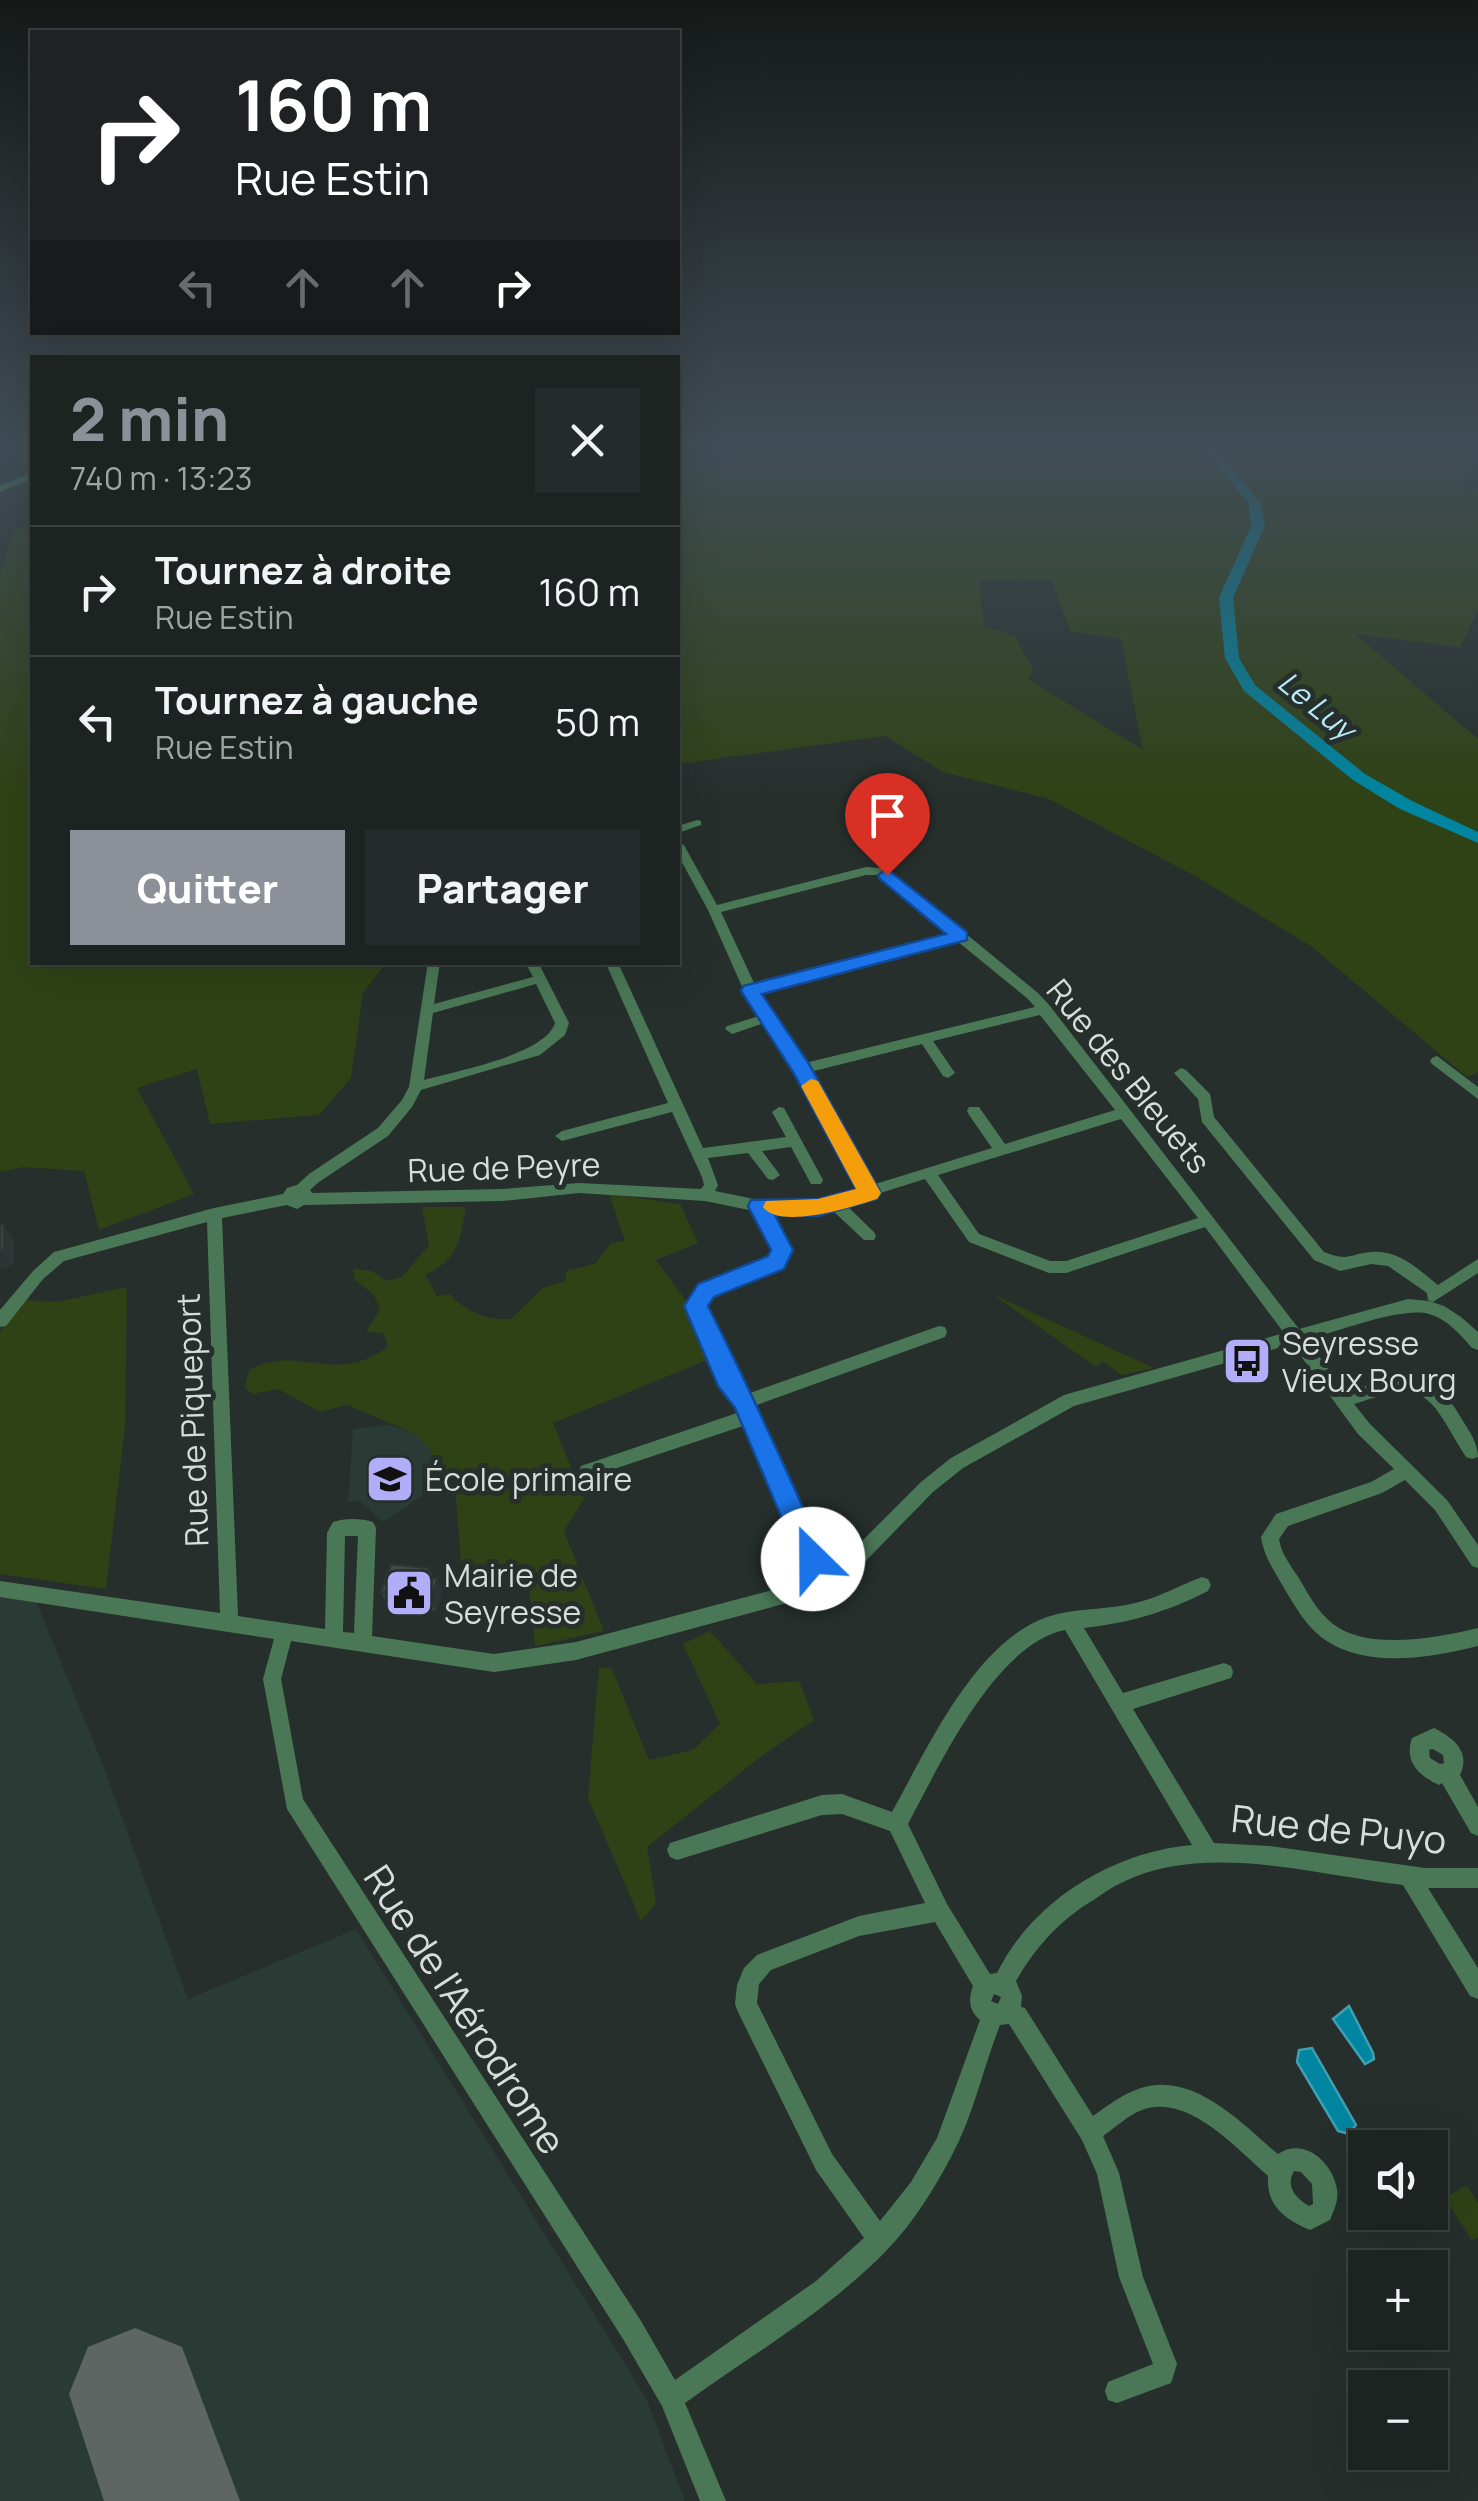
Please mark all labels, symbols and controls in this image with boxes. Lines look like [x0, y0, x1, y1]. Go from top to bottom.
text: 160 m [235, 56, 432, 152]
icon: right [70, 70, 200, 200]
text: Rue Estin [235, 147, 430, 209]
icon: left [170, 260, 225, 315]
icon: ahead [275, 260, 330, 315]
icon: ahead [380, 260, 435, 315]
icon: right [485, 260, 540, 315]
text: 2 min [70, 377, 229, 459]
button: close [535, 388, 640, 493]
text: 740 m · 13:23 [70, 456, 252, 500]
text: Tournez à droite [155, 543, 452, 595]
icon: right [70, 564, 125, 619]
text: 160 m [539, 565, 640, 617]
text: Rue Estin [155, 595, 294, 639]
water label: Le Luy [1270, 661, 1367, 751]
text: Tournez à gauche [155, 673, 479, 725]
icon: left [70, 694, 125, 749]
text: 50 m [555, 695, 640, 747]
text: Rue Estin [155, 725, 294, 769]
pin [845, 773, 930, 876]
icon: arrive [860, 788, 915, 843]
button: Quitter [70, 830, 345, 945]
button: Partager [365, 830, 640, 945]
street label: Rue des Bleuets [1037, 970, 1221, 1182]
street label: Rue de Peyre [407, 1142, 601, 1192]
street label: Rue de Piqueport [166, 1293, 218, 1547]
place label: Seyresse Vieux Bourg [1282, 1321, 1457, 1402]
bus stop icon: Seyresse Vieux Bourg [1221, 1335, 1273, 1387]
school or university icon: École primaire [364, 1453, 416, 1505]
place label: École primaire [425, 1457, 632, 1501]
position arrow [761, 1507, 865, 1611]
place label: Mairie de Seyresse [444, 1553, 581, 1634]
public building icon: Mairie de Seyresse [383, 1567, 435, 1619]
street label: Rue de Puyo [1229, 1791, 1449, 1865]
street label: Rue de l'Aérodrome [353, 1855, 579, 2163]
map controls [1348, 2130, 1448, 2470]
button: sound [1348, 2130, 1448, 2230]
button: + [1348, 2250, 1448, 2350]
button: − [1348, 2370, 1448, 2470]

